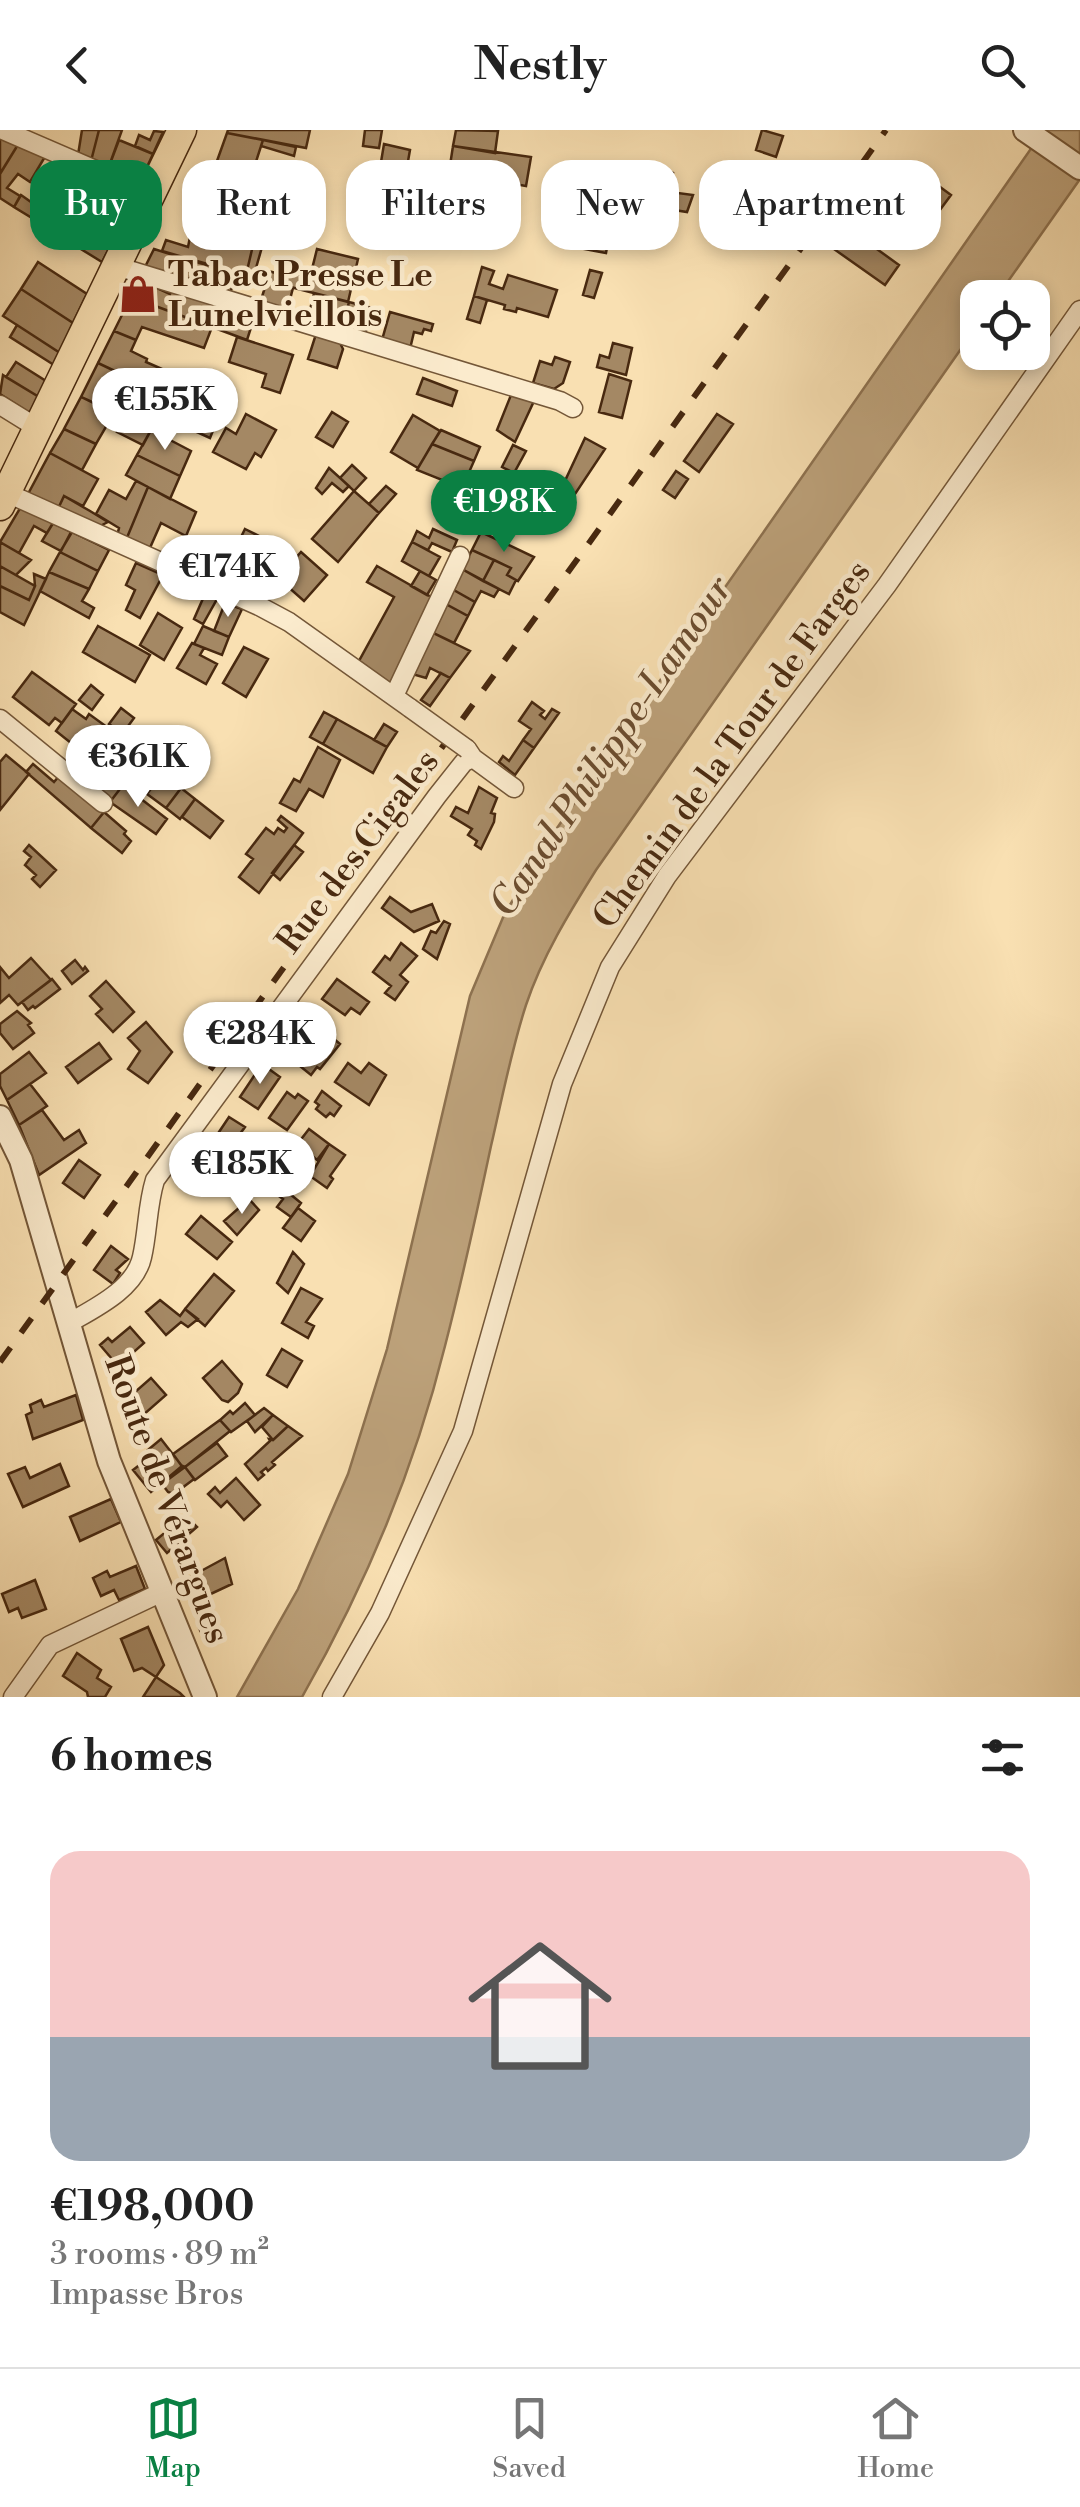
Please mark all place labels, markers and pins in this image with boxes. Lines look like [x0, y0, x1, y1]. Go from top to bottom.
place label: Tabac Presse Le Lunelviellois [168, 254, 433, 337]
shop icon: Tabac Presse Le Lunelviellois [117, 273, 159, 315]
pin: €155K [95, 368, 235, 453]
pin: €198K [434, 470, 574, 555]
pin: €174K [158, 535, 298, 620]
pin: €361K [68, 725, 208, 810]
pin: €284K [190, 1002, 330, 1087]
pin: €185K [172, 1132, 312, 1217]

